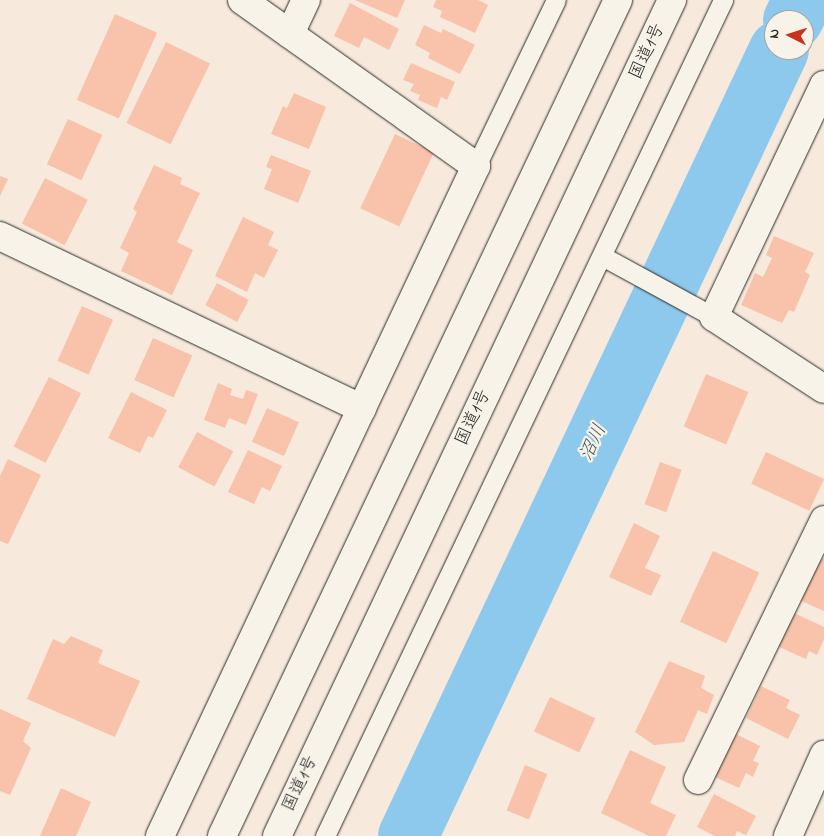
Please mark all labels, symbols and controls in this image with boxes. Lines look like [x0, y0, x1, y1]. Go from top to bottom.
north arrow [764, 10, 814, 60]
street label: 国道1号 [626, 20, 670, 84]
text: N [764, 28, 785, 39]
street label: 国道1号 [452, 386, 496, 450]
water label: 沼川 [576, 421, 612, 465]
street label: 国道1号 [279, 752, 323, 816]

